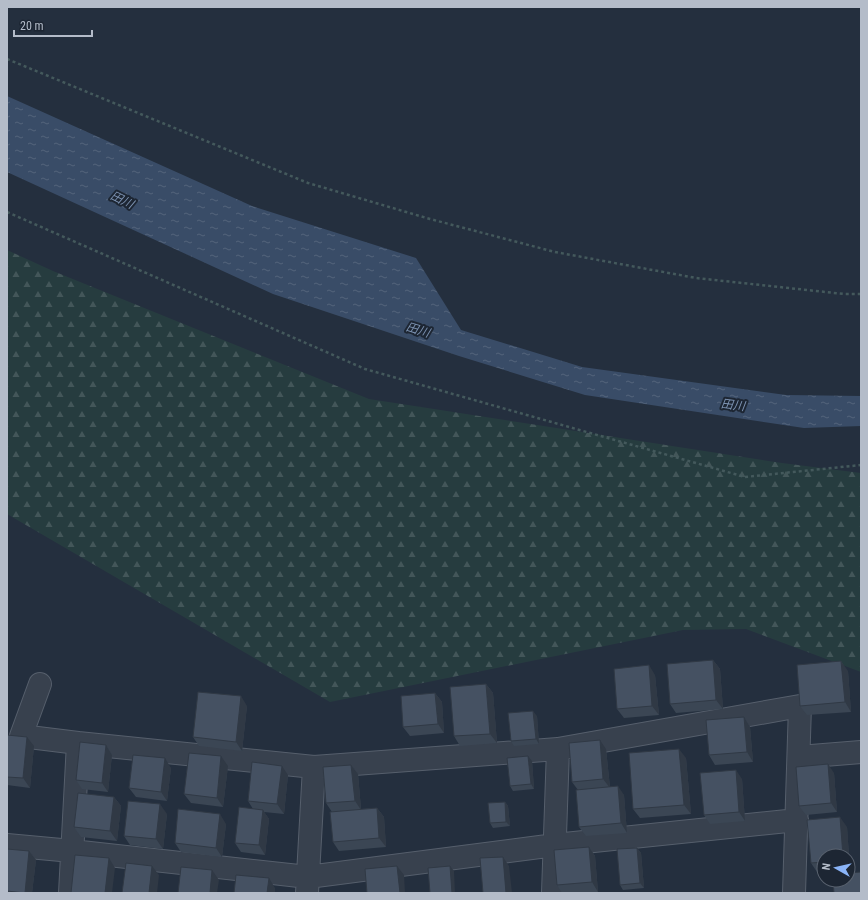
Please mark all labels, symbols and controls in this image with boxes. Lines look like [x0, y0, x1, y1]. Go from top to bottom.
scale bar [14, 12, 92, 38]
text: 20 m [20, 19, 44, 33]
water label: 田川 [108, 188, 138, 212]
water label: 田川 [404, 320, 433, 341]
water label: 田川 [720, 397, 748, 414]
north arrow [816, 848, 856, 888]
text: N [820, 862, 834, 871]

